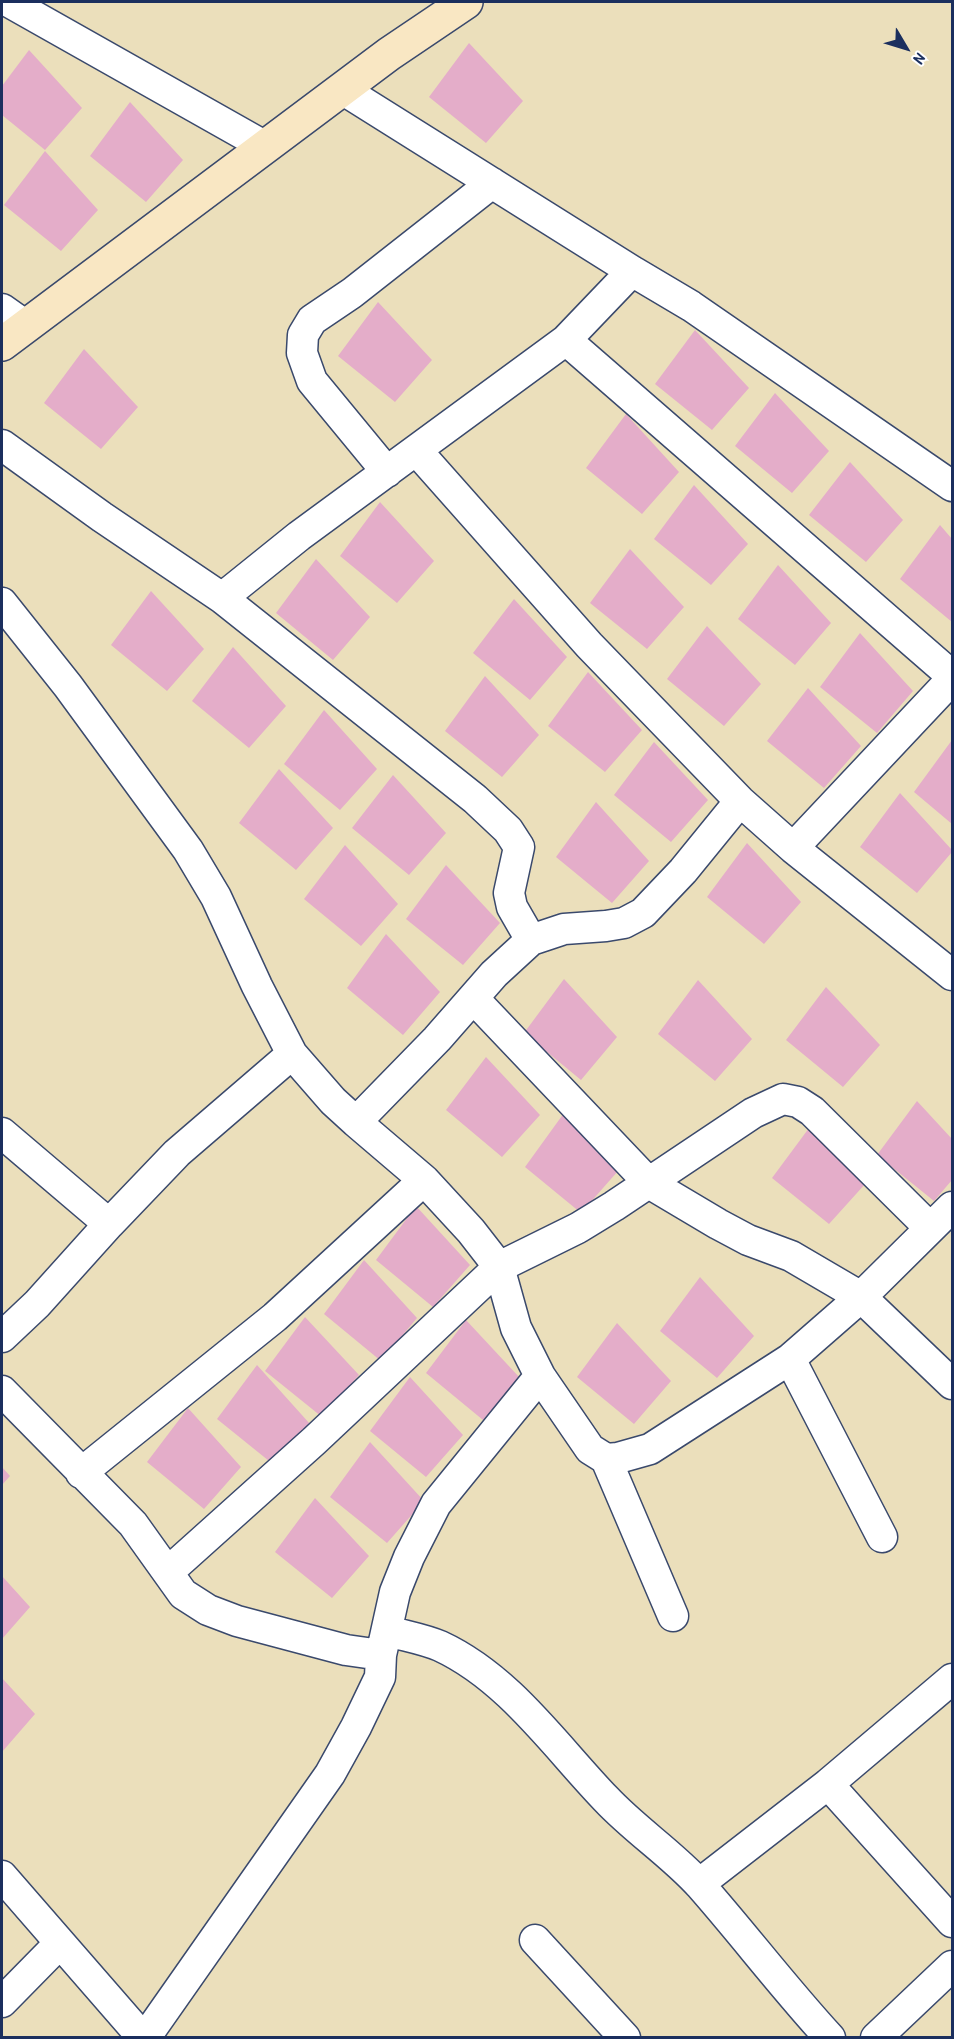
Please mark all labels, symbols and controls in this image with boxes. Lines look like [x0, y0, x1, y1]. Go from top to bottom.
north arrow [876, 18, 936, 78]
text: N [909, 49, 931, 69]

